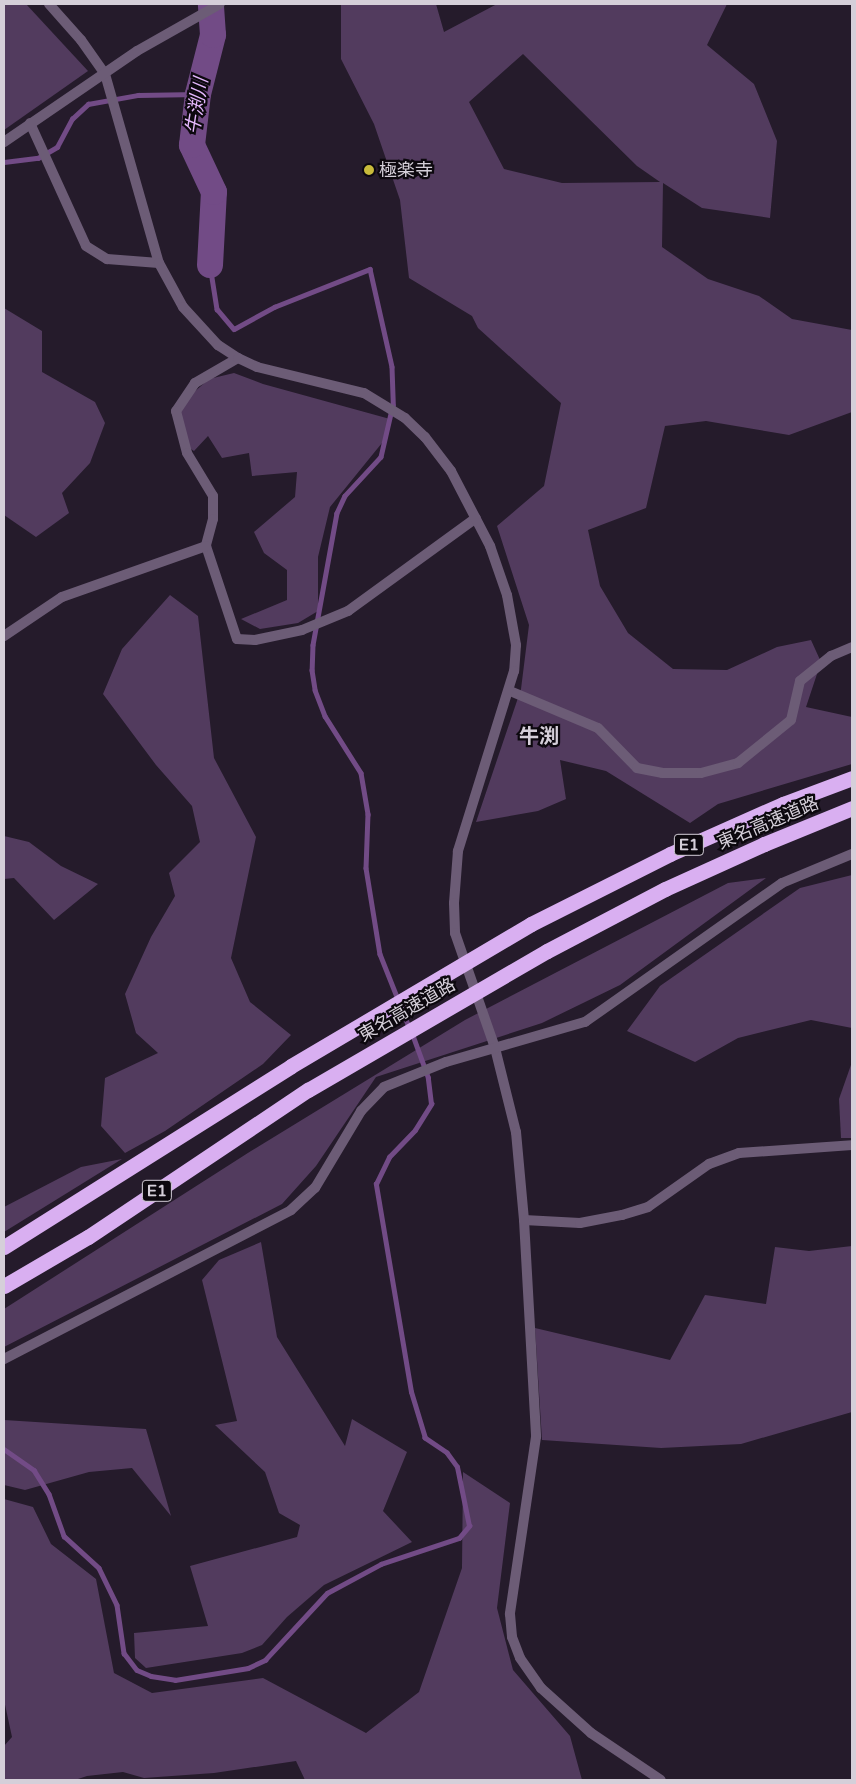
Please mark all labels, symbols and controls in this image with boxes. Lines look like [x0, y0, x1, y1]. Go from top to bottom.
water label: 牛渕川 [182, 76, 214, 136]
place label: 極楽寺 [379, 159, 433, 181]
marker: 極楽寺 [363, 164, 375, 176]
district label: 牛渕 [519, 725, 559, 749]
street label: 東名高速道路 [714, 792, 822, 854]
road number: E1 [673, 832, 705, 858]
street label: 東名高速道路 [355, 974, 459, 1046]
road number: E1 [141, 1178, 173, 1204]

